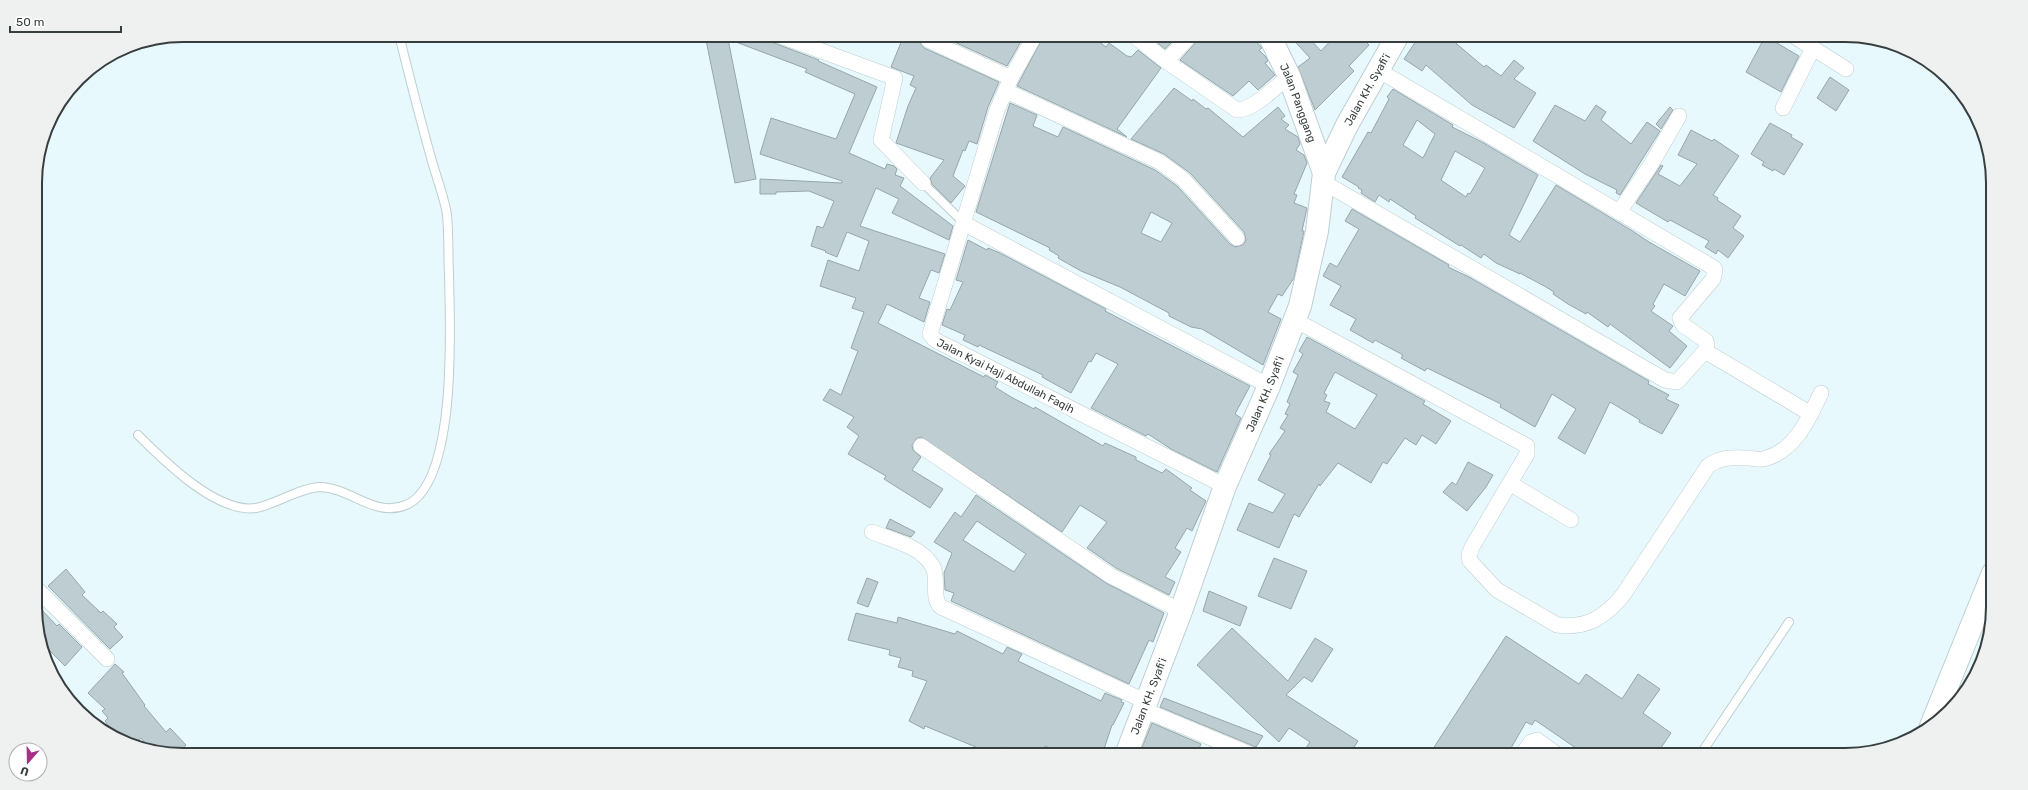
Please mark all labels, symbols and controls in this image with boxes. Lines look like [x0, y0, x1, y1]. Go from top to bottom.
scale bar [10, 8, 121, 34]
text: 50 m [16, 15, 44, 29]
street label: Jalan KH. Syafi'i [1341, 51, 1393, 128]
street label: Jalan Panggang [1277, 61, 1319, 144]
street label: Jalan Kyai Haji Abdullah Faqih [935, 336, 1077, 416]
street label: Jalan KH. Syafi'i [1243, 354, 1286, 434]
street label: Jalan KH. Syafi'i [1128, 656, 1169, 736]
north arrow [8, 742, 48, 782]
text: U [19, 763, 31, 778]

